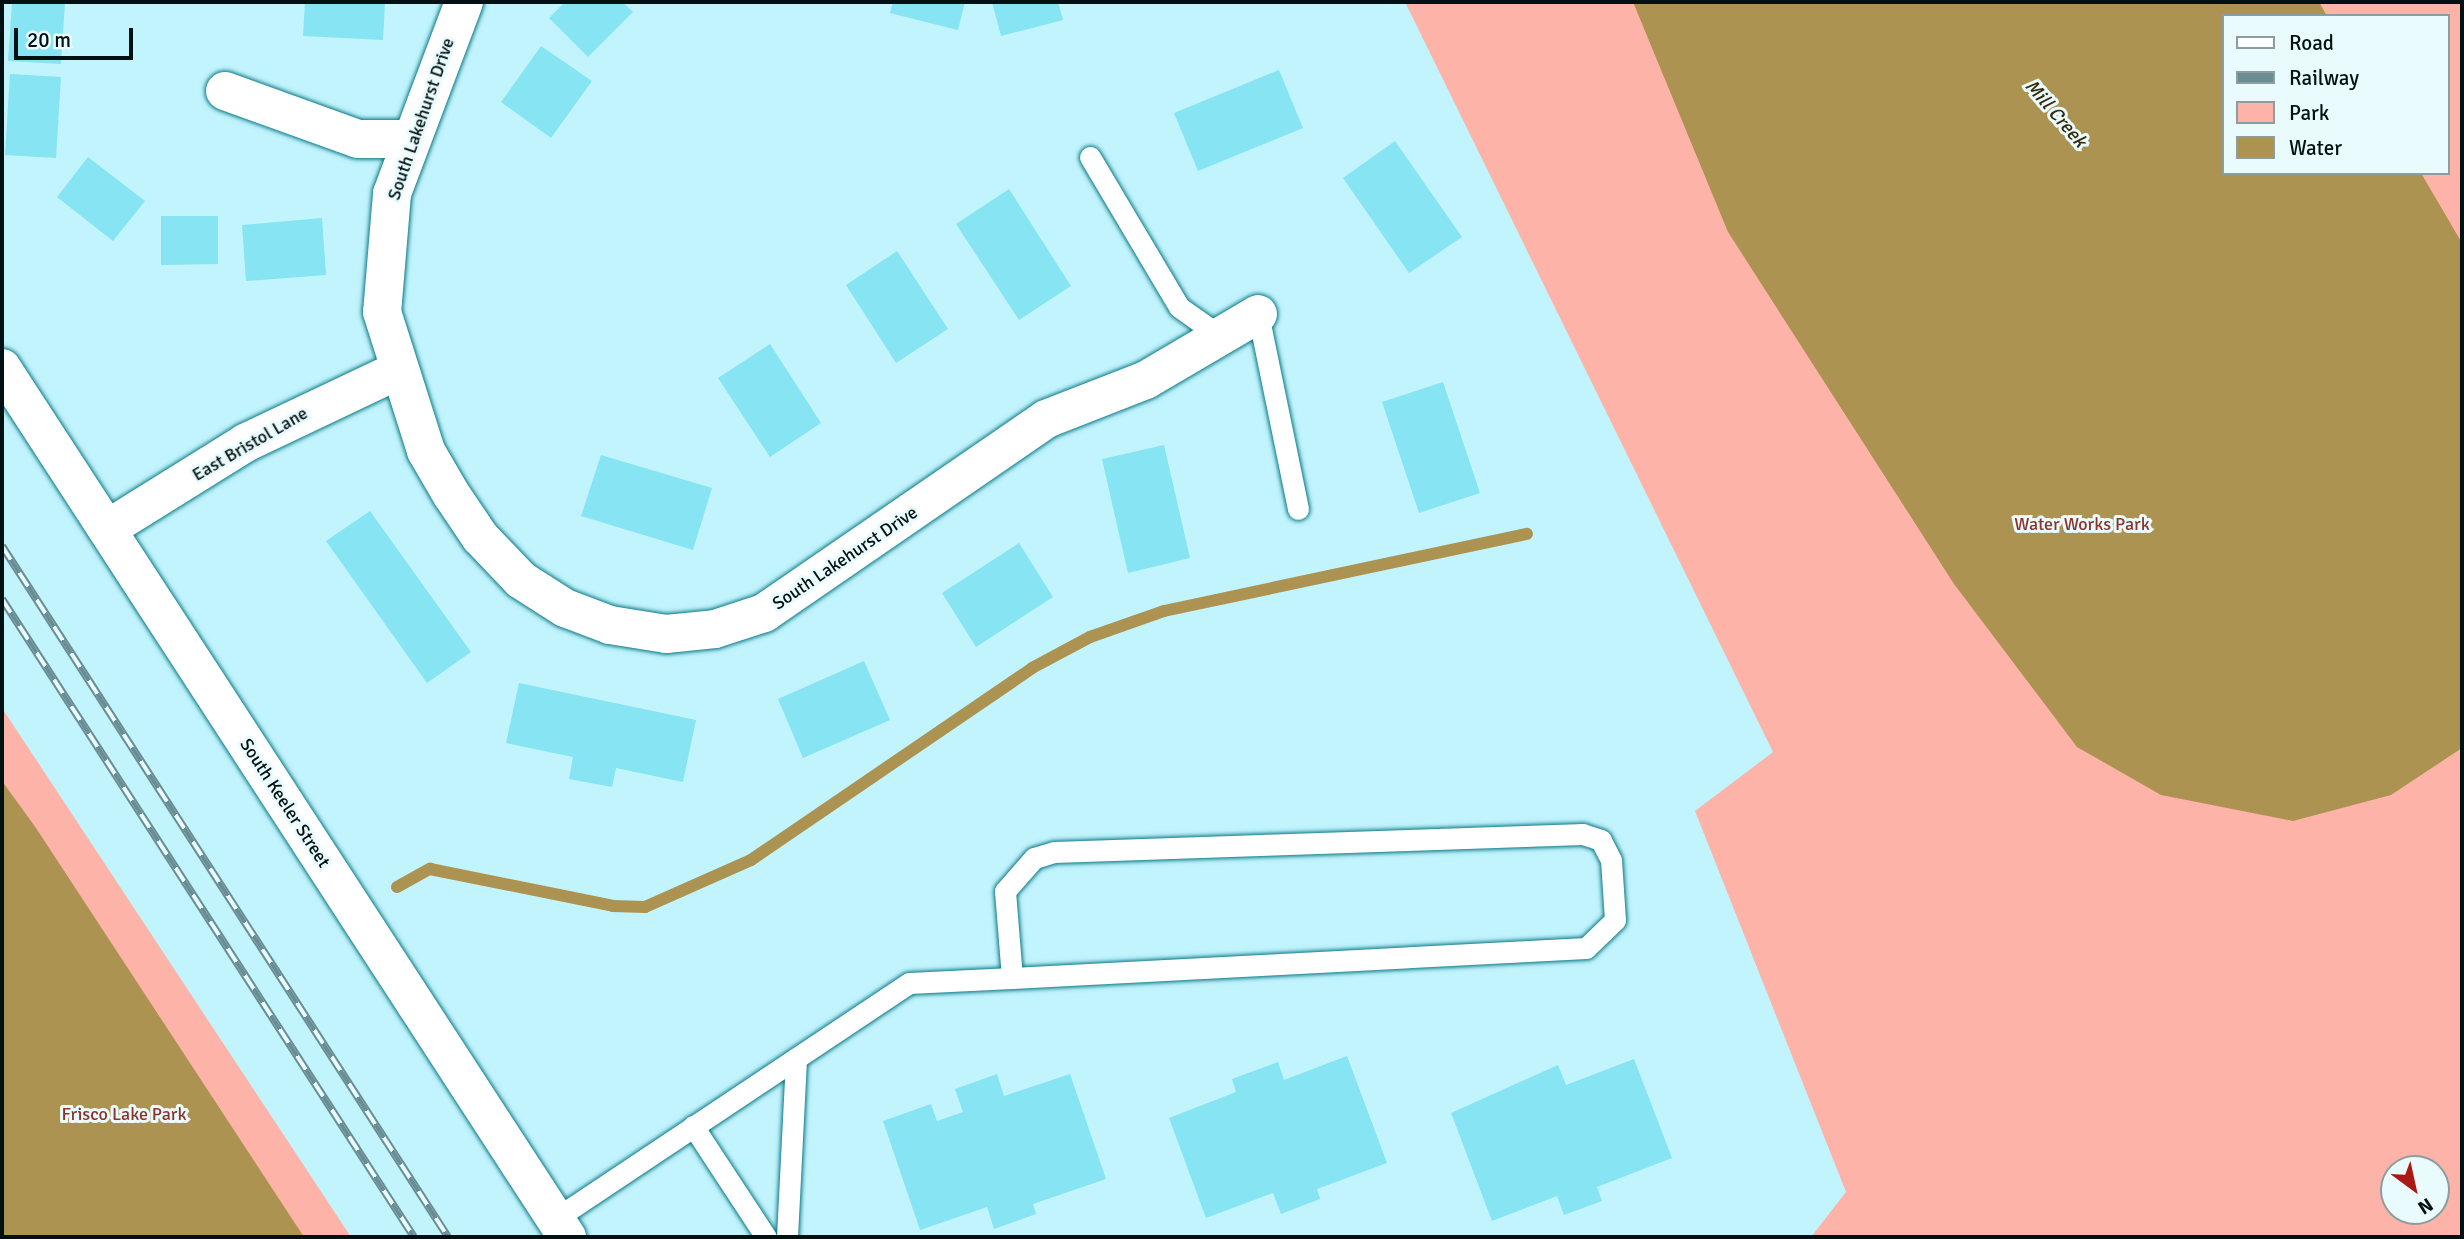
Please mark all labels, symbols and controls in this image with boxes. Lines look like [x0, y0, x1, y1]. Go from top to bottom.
scale bar [18, 14, 136, 58]
legend [2222, 14, 2450, 175]
text: 20 m [27, 27, 71, 53]
text: Road [2289, 30, 2334, 56]
street label: South Lakehurst Drive [383, 35, 459, 203]
text: Railway [2289, 65, 2359, 91]
water label: Mill Creek [2019, 75, 2091, 153]
text: Park [2289, 100, 2329, 126]
text: Water [2289, 135, 2342, 161]
street label: East Bristol Lane [189, 402, 311, 486]
street label: South Lakehurst Drive [769, 502, 921, 614]
park label: Water Works Park [2014, 513, 2150, 535]
street label: South Keeler Street [235, 735, 335, 871]
park label: Frisco Lake Park [62, 1103, 186, 1125]
north arrow [2380, 1155, 2450, 1225]
text: N [2413, 1192, 2437, 1220]

